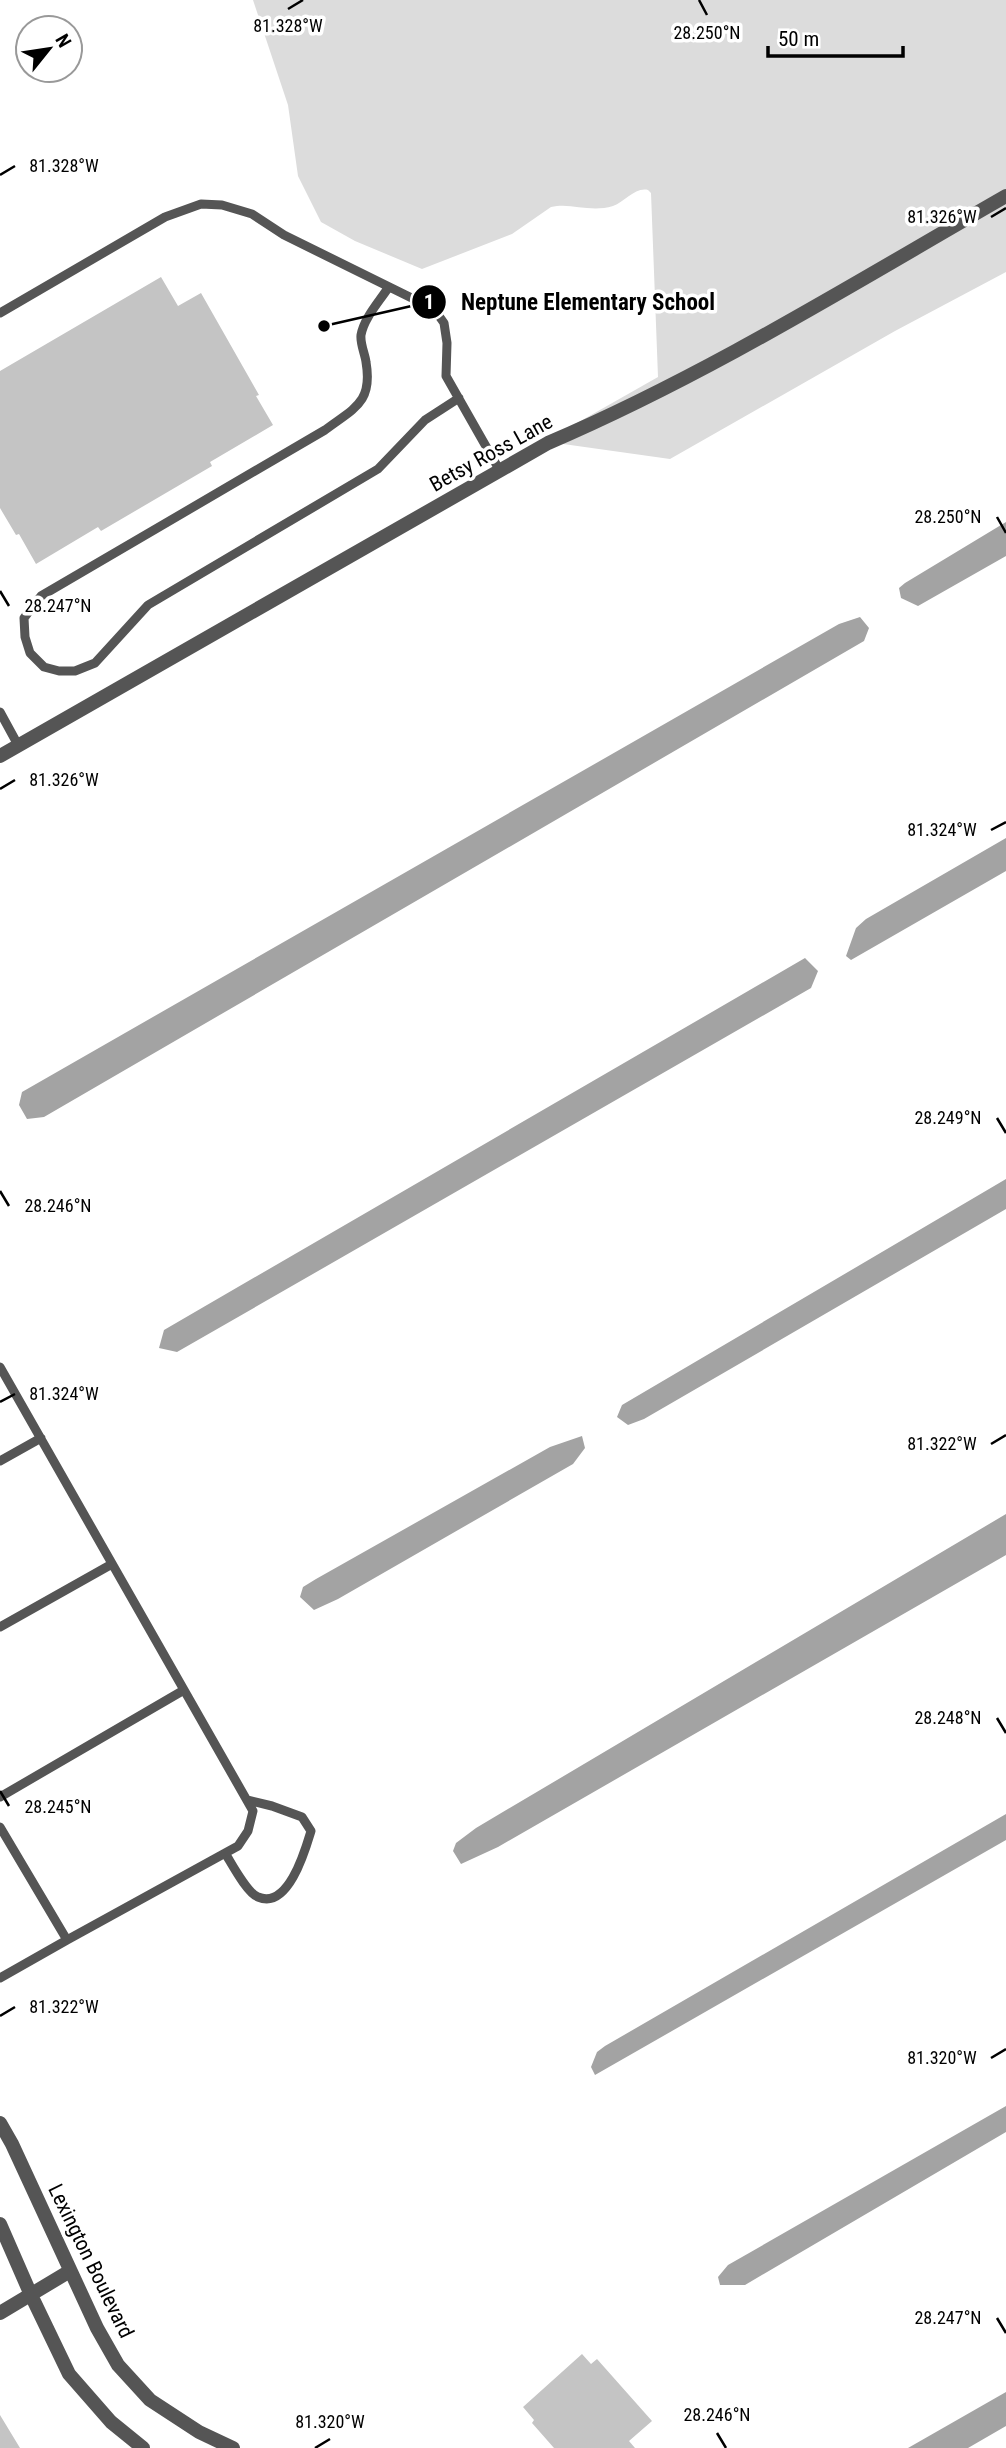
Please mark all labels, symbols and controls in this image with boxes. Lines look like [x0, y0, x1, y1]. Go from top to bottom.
north arrow [14, 14, 84, 84]
scale bar [768, 14, 903, 58]
text: 81.328°W [253, 15, 323, 36]
text: 28.250°N [673, 22, 741, 43]
text: 50 m [778, 27, 819, 51]
text: N [50, 30, 76, 52]
text: 81.328°W [29, 155, 99, 176]
text: 81.326°W [907, 206, 977, 227]
callout: Neptune Elementary School [411, 280, 729, 324]
text: Neptune Elementary School [461, 289, 715, 316]
text: 1 [424, 290, 434, 314]
street label: Betsy Ross Lane [426, 409, 557, 497]
text: 28.250°N [914, 506, 982, 527]
text: 28.247°N [24, 595, 92, 616]
text: 81.326°W [29, 769, 99, 790]
text: 81.324°W [907, 819, 977, 840]
text: 28.249°N [914, 1107, 982, 1128]
text: 28.246°N [24, 1195, 92, 1216]
text: 81.324°W [29, 1383, 99, 1404]
text: 81.322°W [907, 1433, 977, 1454]
text: 28.248°N [914, 1707, 982, 1728]
text: 28.245°N [24, 1796, 92, 1817]
text: 81.322°W [29, 1996, 99, 2017]
text: 81.320°W [907, 2047, 977, 2068]
street label: Lexington Boulevard [43, 2180, 139, 2342]
text: 28.247°N [914, 2307, 982, 2328]
text: 28.246°N [683, 2404, 751, 2425]
text: 81.320°W [295, 2411, 365, 2432]

